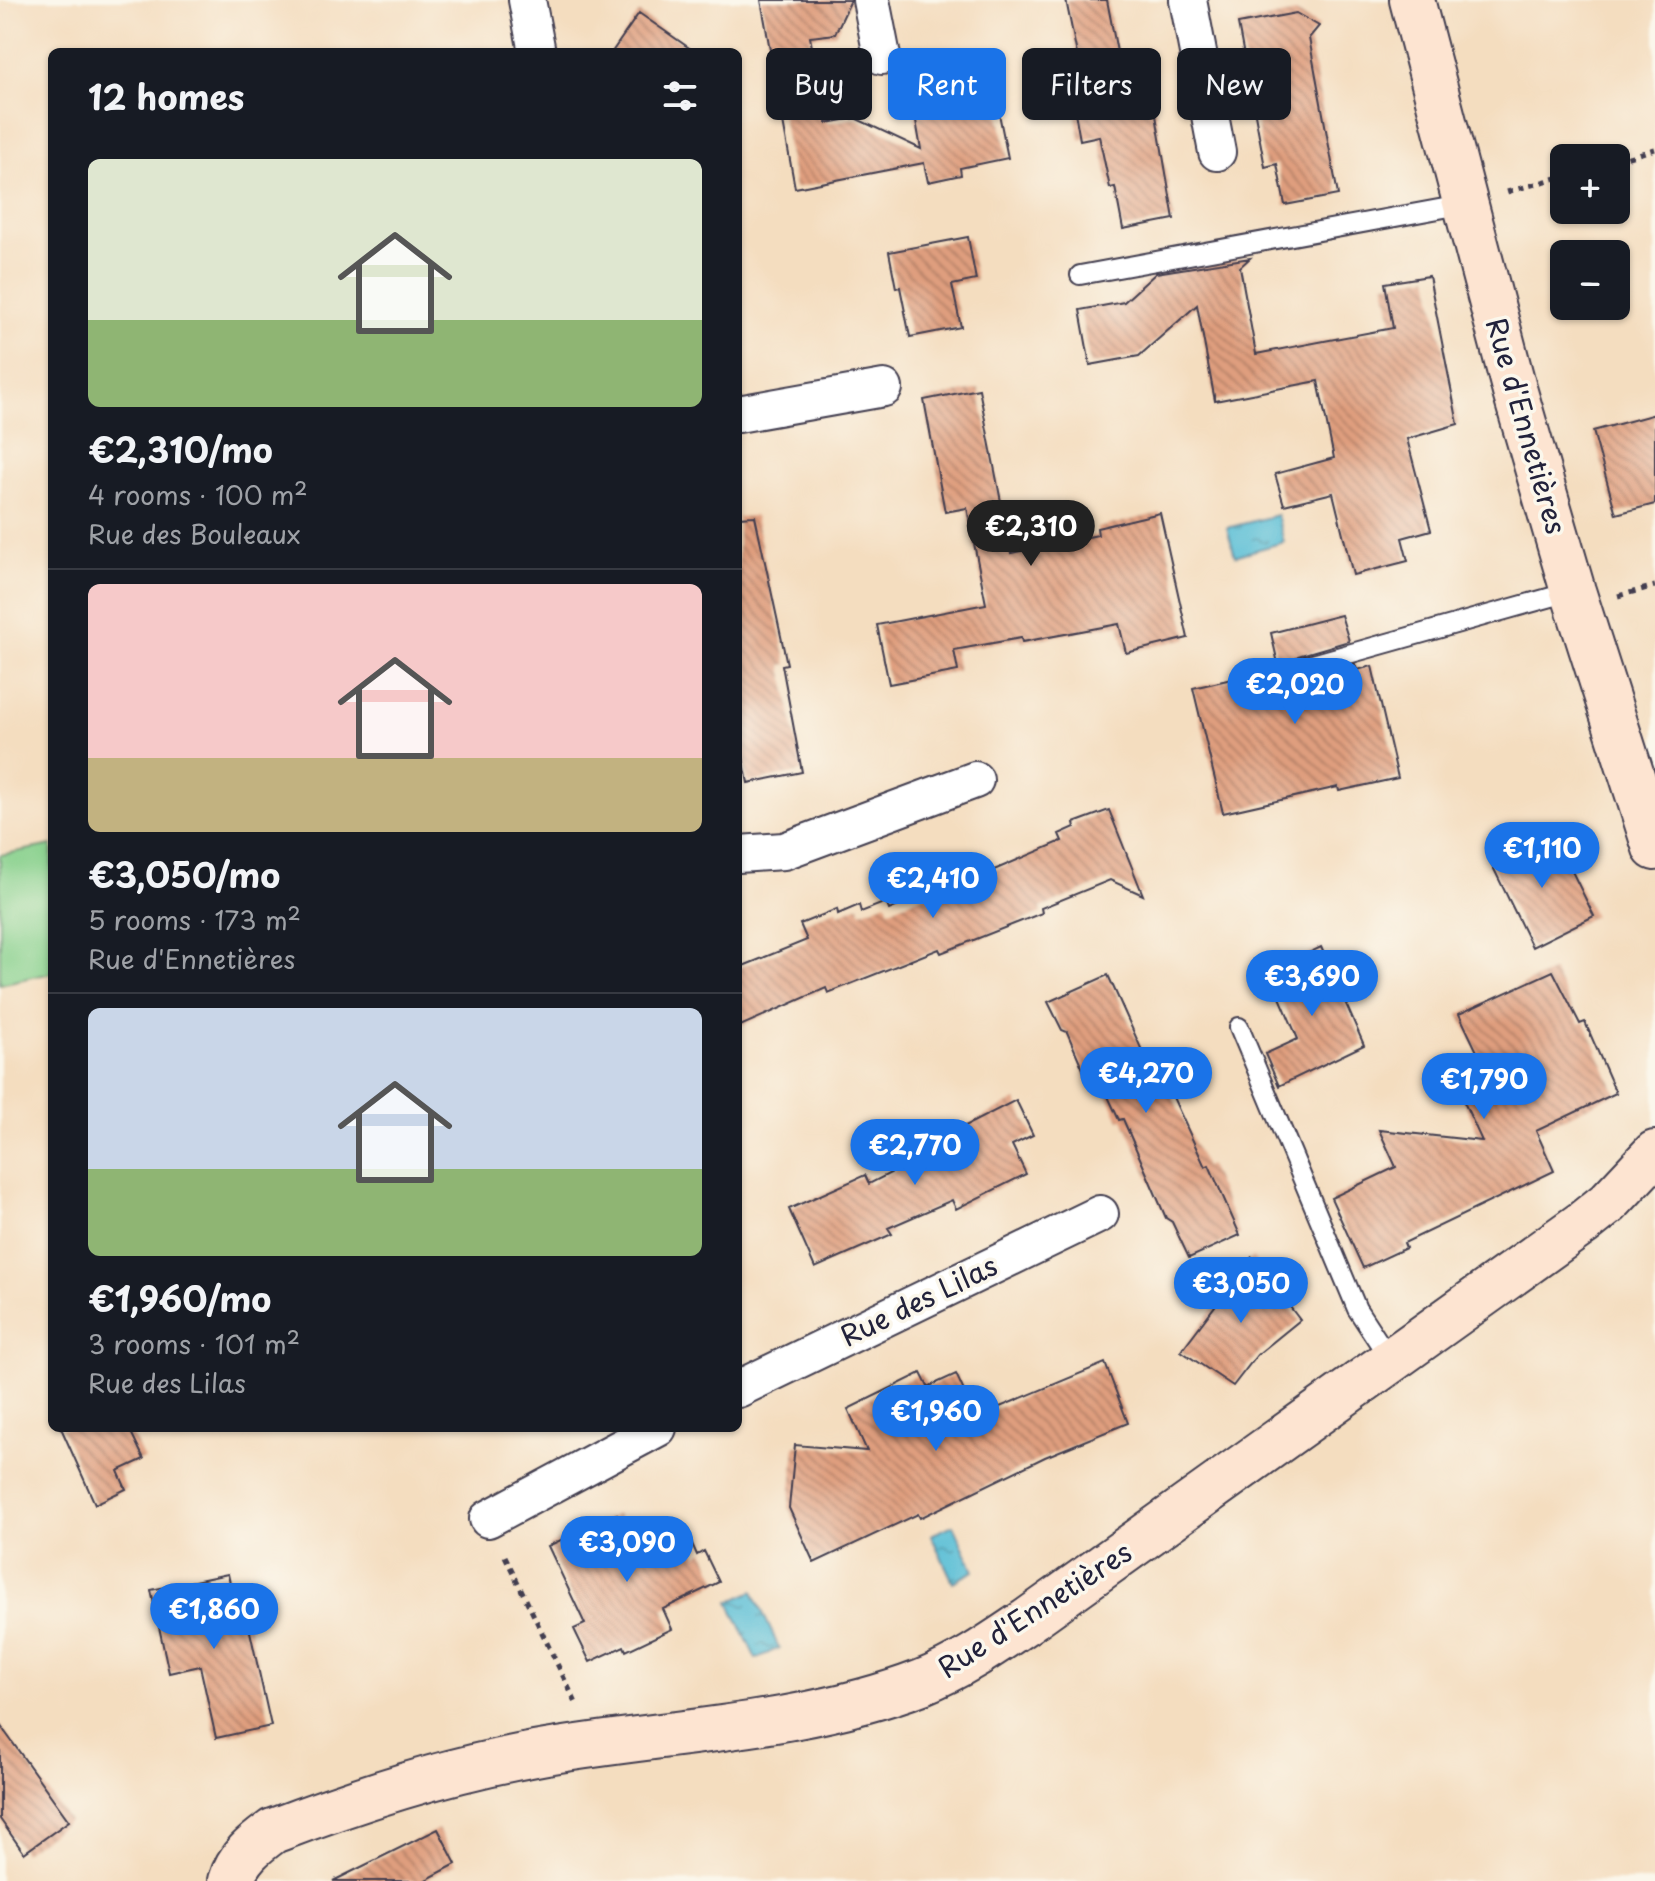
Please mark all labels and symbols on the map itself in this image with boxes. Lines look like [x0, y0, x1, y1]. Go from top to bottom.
street label: Rue d'Ennetières [1476, 312, 1579, 539]
pin: €2,310 [966, 500, 1096, 568]
pin: €2,020 [1230, 658, 1360, 726]
pin: €1,110 [1477, 822, 1607, 890]
pin: €2,410 [868, 852, 998, 920]
pin: €3,690 [1247, 950, 1377, 1018]
pin: €4,270 [1081, 1047, 1211, 1115]
pin: €1,790 [1419, 1053, 1549, 1121]
pin: €2,770 [850, 1119, 980, 1187]
street label: Rue des Lilas [833, 1243, 1004, 1356]
pin: €3,050 [1176, 1257, 1306, 1325]
pin: €1,960 [871, 1385, 1001, 1453]
pin: €3,090 [562, 1516, 692, 1584]
street label: Rue d'Ennetières [929, 1530, 1140, 1688]
pin: €1,860 [149, 1583, 279, 1651]

